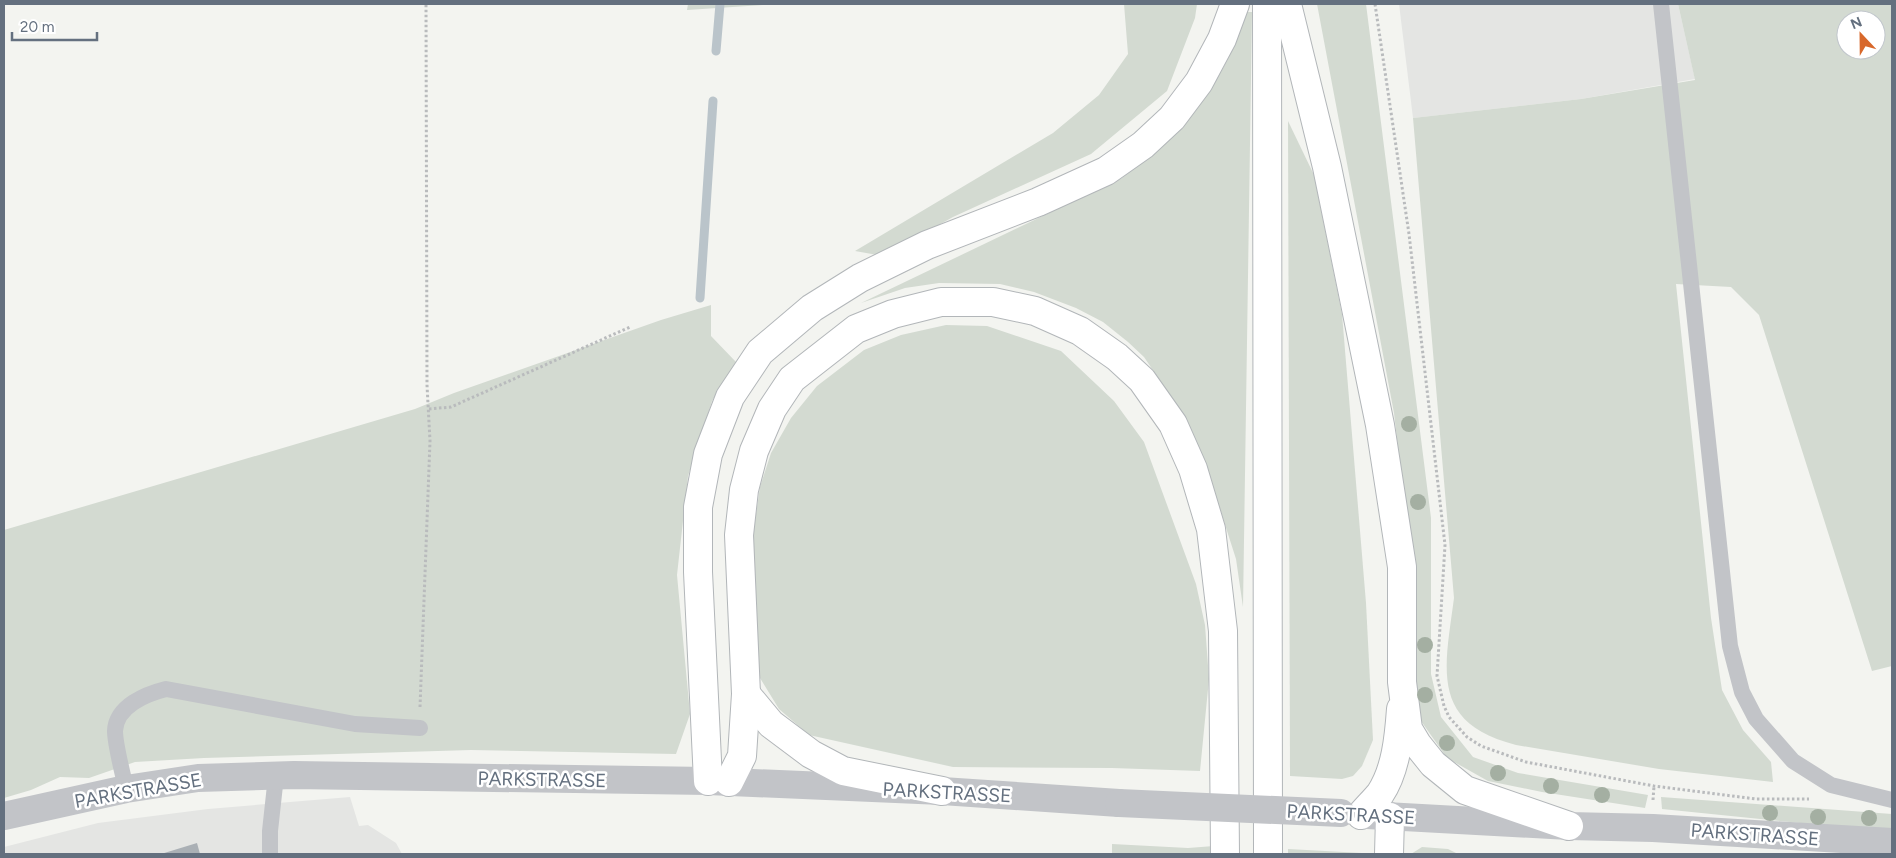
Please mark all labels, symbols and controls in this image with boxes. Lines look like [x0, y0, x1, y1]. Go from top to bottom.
scale bar [12, 10, 98, 42]
north arrow [1836, 10, 1886, 60]
text: N [1848, 14, 1865, 33]
text: 20 m [20, 18, 54, 36]
street label: PARKSTRASSE [477, 767, 607, 792]
street label: PARKSTRASSE [73, 768, 204, 813]
street label: PARKSTRASSE [882, 778, 1012, 807]
street label: PARKSTRASSE [1286, 800, 1416, 829]
street label: PARKSTRASSE [1690, 819, 1820, 850]

